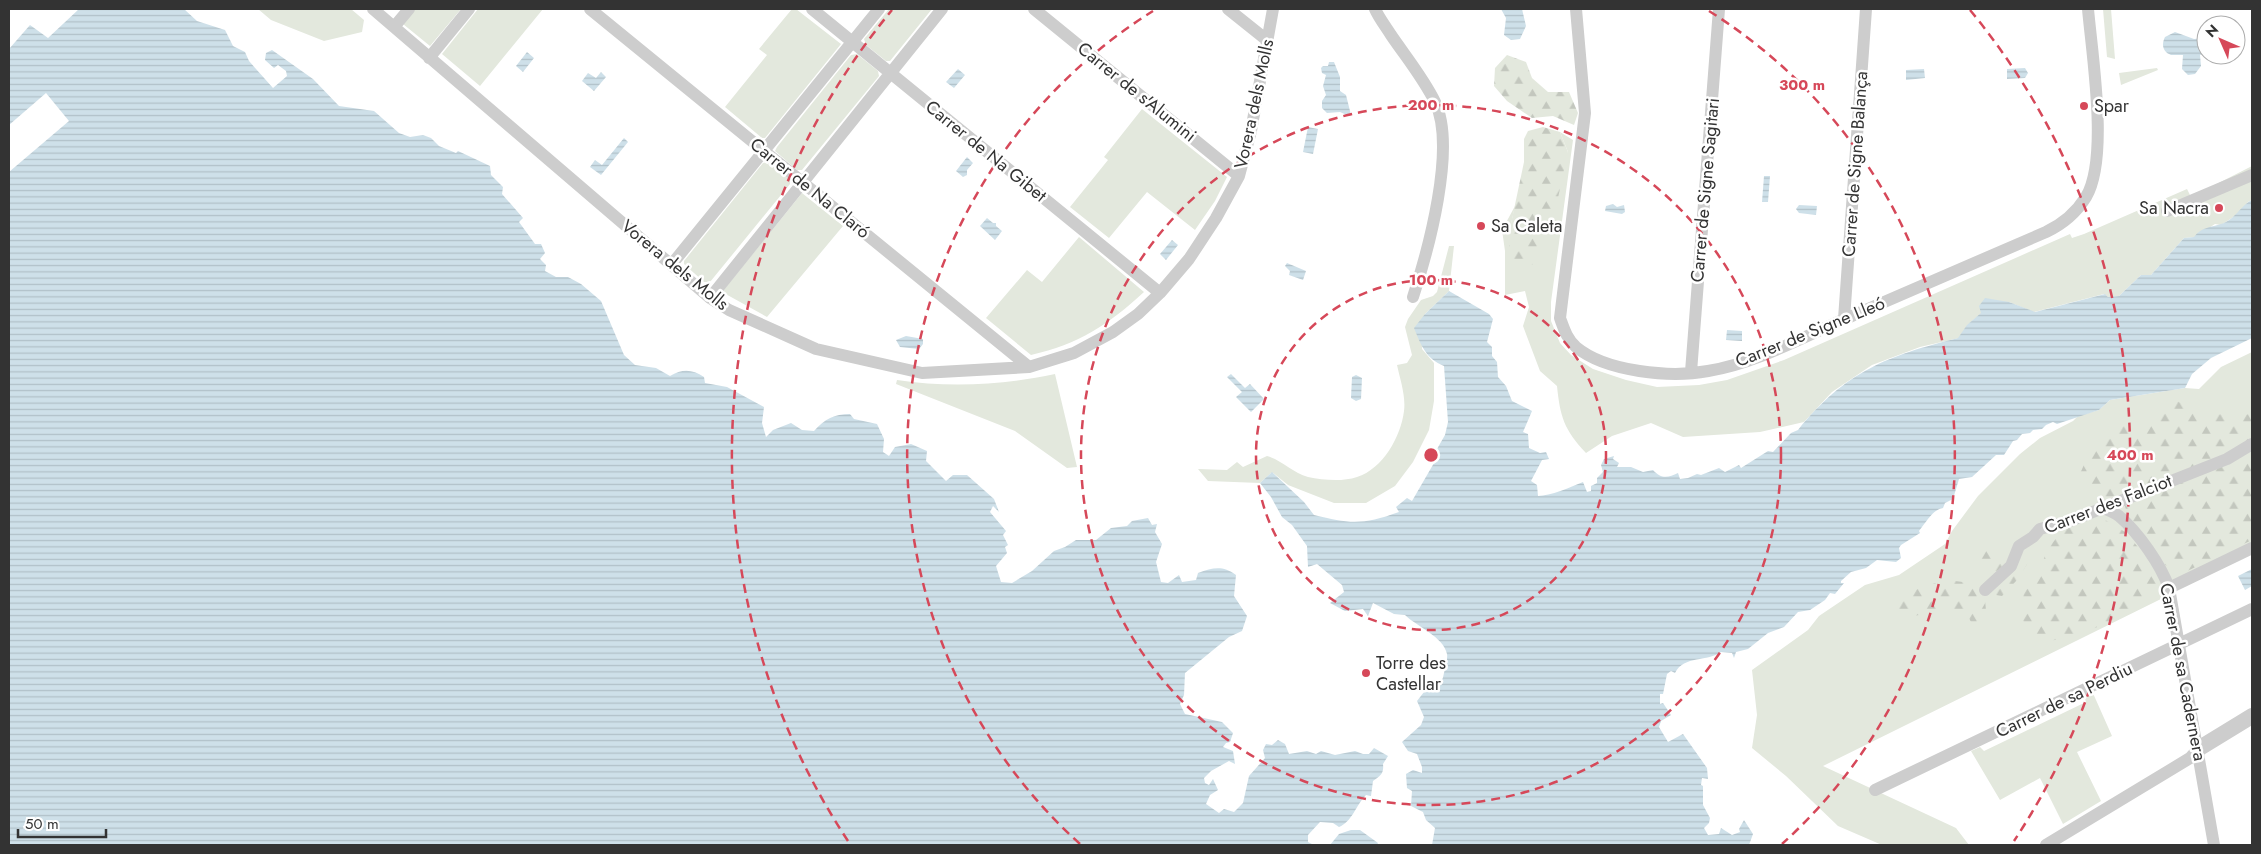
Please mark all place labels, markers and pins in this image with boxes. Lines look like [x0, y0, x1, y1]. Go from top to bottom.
place label: Spar [2094, 93, 2130, 119]
marker: Spar [2078, 100, 2090, 112]
place label: Sa Nacra [2139, 195, 2209, 221]
marker: Sa Nacra [2213, 202, 2225, 214]
place label: Sa Caleta [1491, 213, 1562, 239]
marker: Sa Caleta [1475, 220, 1487, 232]
centre of rings [1422, 446, 1440, 464]
place label: Torre des Castellar [1376, 650, 1446, 697]
marker: Torre des Castellar [1360, 667, 1372, 679]

